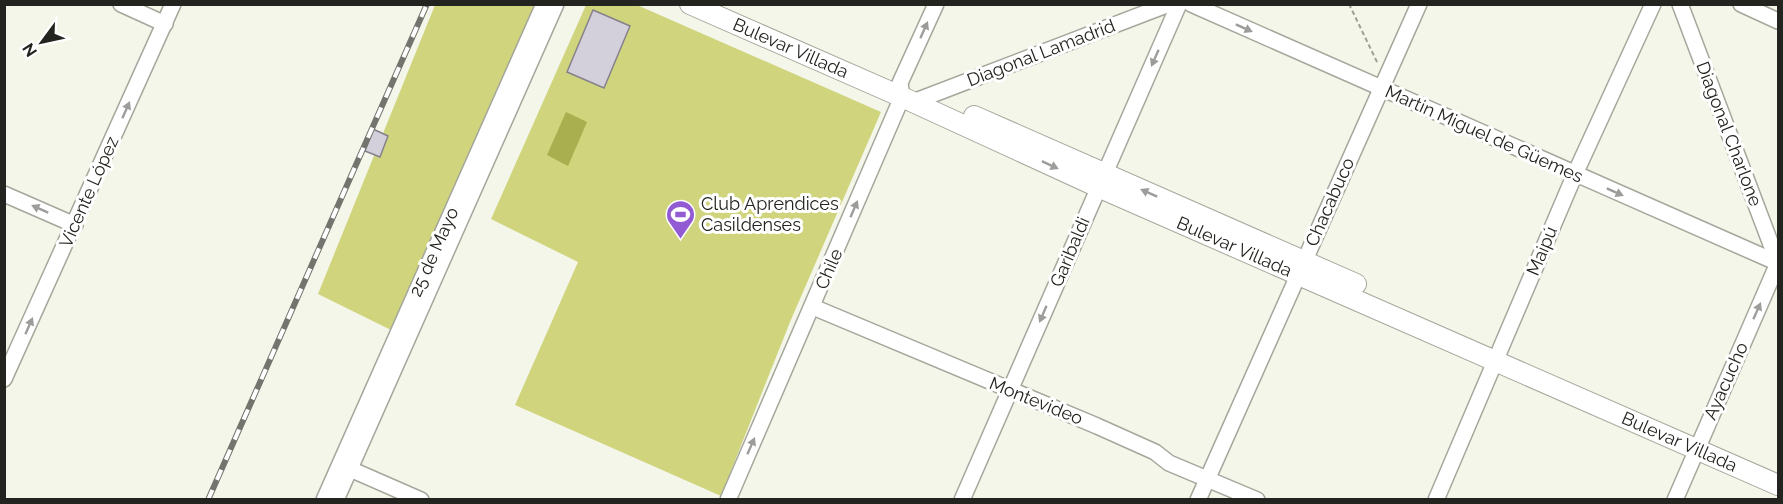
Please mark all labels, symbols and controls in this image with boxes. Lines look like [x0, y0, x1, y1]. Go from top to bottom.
north arrow [12, 12, 72, 72]
street label: Bulevar Villada [730, 13, 852, 82]
street label: Diagonal Lamadrid [964, 15, 1118, 90]
one-way arrow [920, 21, 929, 38]
one-way arrow [1236, 23, 1254, 33]
text: N [19, 40, 41, 60]
one-way arrow [1150, 49, 1159, 67]
street label: Diagonal Charlone [1692, 58, 1767, 210]
street label: Martin Miguel de Güemes [1382, 80, 1587, 187]
one-way arrow [122, 101, 131, 119]
street label: Vicente López [55, 133, 122, 251]
street label: Chacabuco [1301, 154, 1358, 249]
one-way arrow [1042, 161, 1059, 170]
one-way arrow [1606, 187, 1624, 197]
one-way arrow [1139, 188, 1157, 198]
place label: Club Aprendices Casildenses [701, 193, 839, 235]
sports icon: Club Aprendices Casildenses [664, 198, 696, 240]
one-way arrow [849, 200, 859, 218]
street label: 25 de Mayo [405, 204, 463, 300]
one-way arrow [31, 205, 48, 214]
street label: Bulevar Villada [1174, 212, 1295, 281]
street label: Garibaldi [1045, 214, 1094, 290]
street label: Maipú [1522, 223, 1561, 278]
street label: Chile [811, 245, 847, 292]
one-way arrow [1752, 302, 1762, 320]
one-way arrow [1038, 305, 1048, 323]
one-way arrow [24, 317, 34, 335]
street label: Ayacucho [1699, 339, 1752, 423]
street label: Montevideo [986, 372, 1086, 429]
street label: Bulevar Villada [1619, 407, 1741, 476]
one-way arrow [747, 437, 756, 455]

